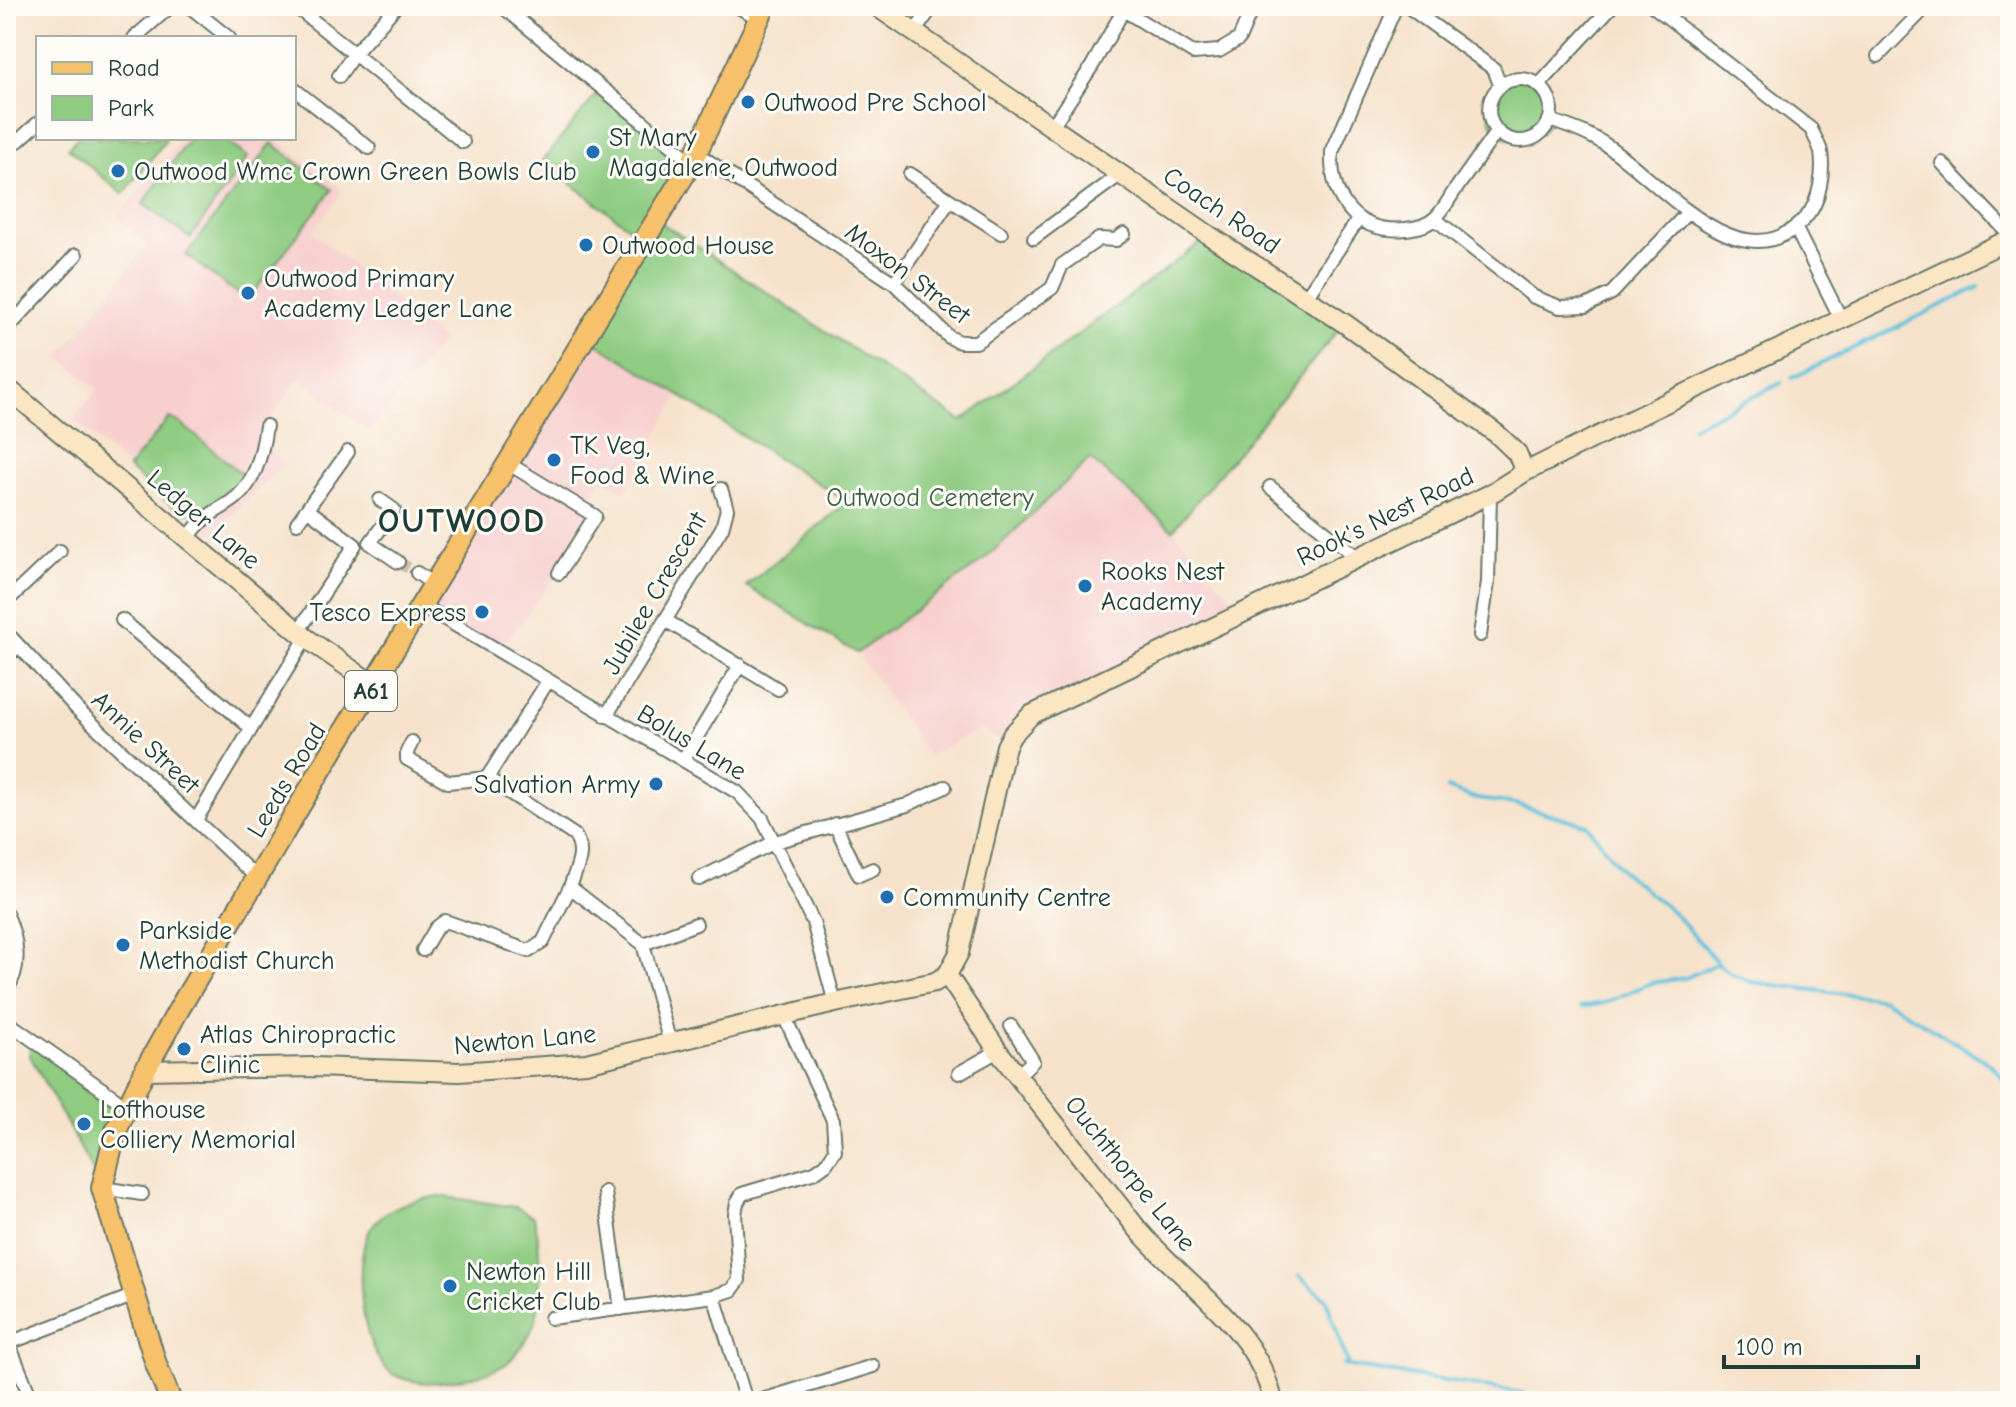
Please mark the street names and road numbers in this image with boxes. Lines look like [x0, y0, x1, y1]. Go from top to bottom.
street label: Coach Road [1157, 161, 1286, 261]
street label: Moxon Street [839, 217, 977, 331]
street label: Rook's Nest Road [1292, 461, 1479, 573]
street label: Ledger Lane [141, 464, 266, 576]
street label: Jubilee Crescent [596, 506, 714, 680]
road number: A61 [345, 671, 397, 711]
street label: Annie Street [85, 685, 207, 801]
street label: Bolus Lane [632, 699, 751, 787]
street label: Leeds Road [241, 718, 333, 843]
street label: Newton Lane [453, 1019, 597, 1061]
street label: Ouchthorpe Lane [1059, 1090, 1202, 1257]

